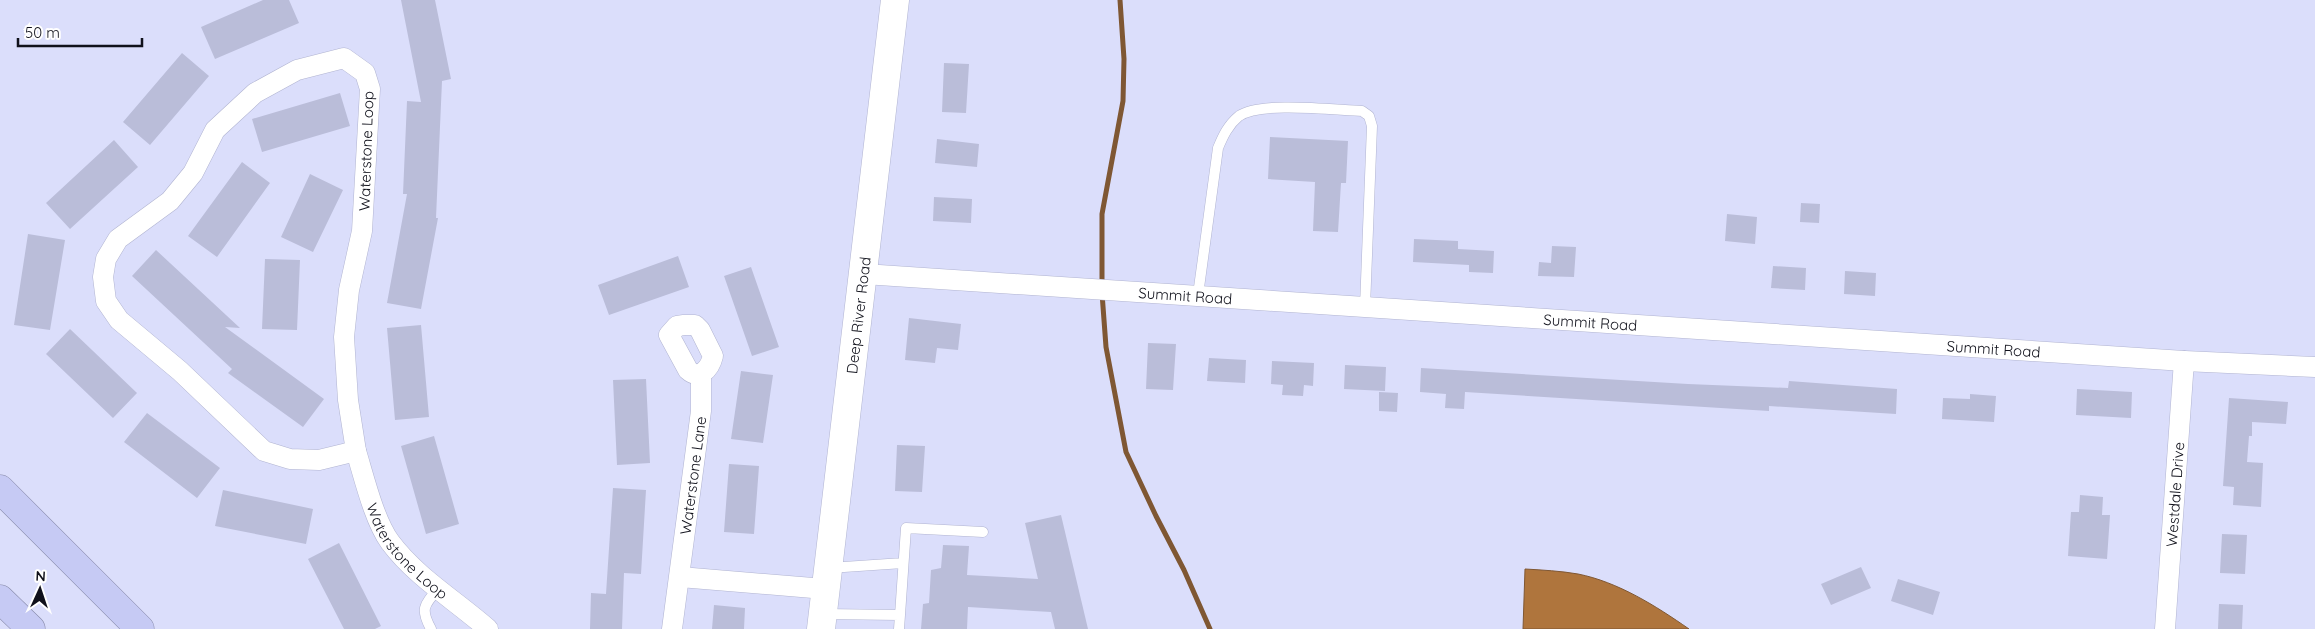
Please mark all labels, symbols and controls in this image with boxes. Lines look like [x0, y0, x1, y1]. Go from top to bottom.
scale bar [18, 15, 141, 47]
text: 50 m [25, 23, 60, 42]
street label: Waterstone Loop [354, 91, 378, 211]
street label: Deep River Road [842, 256, 874, 375]
street label: Summit Road [1138, 283, 1233, 308]
street label: Summit Road [1543, 309, 1638, 334]
street label: Summit Road [1946, 336, 2041, 361]
street label: Waterstone Lane [675, 415, 710, 536]
street label: Westdale Drive [2161, 441, 2188, 547]
street label: Waterstone Loop [363, 500, 452, 603]
north arrow [15, 564, 65, 614]
text: N [35, 567, 46, 585]

